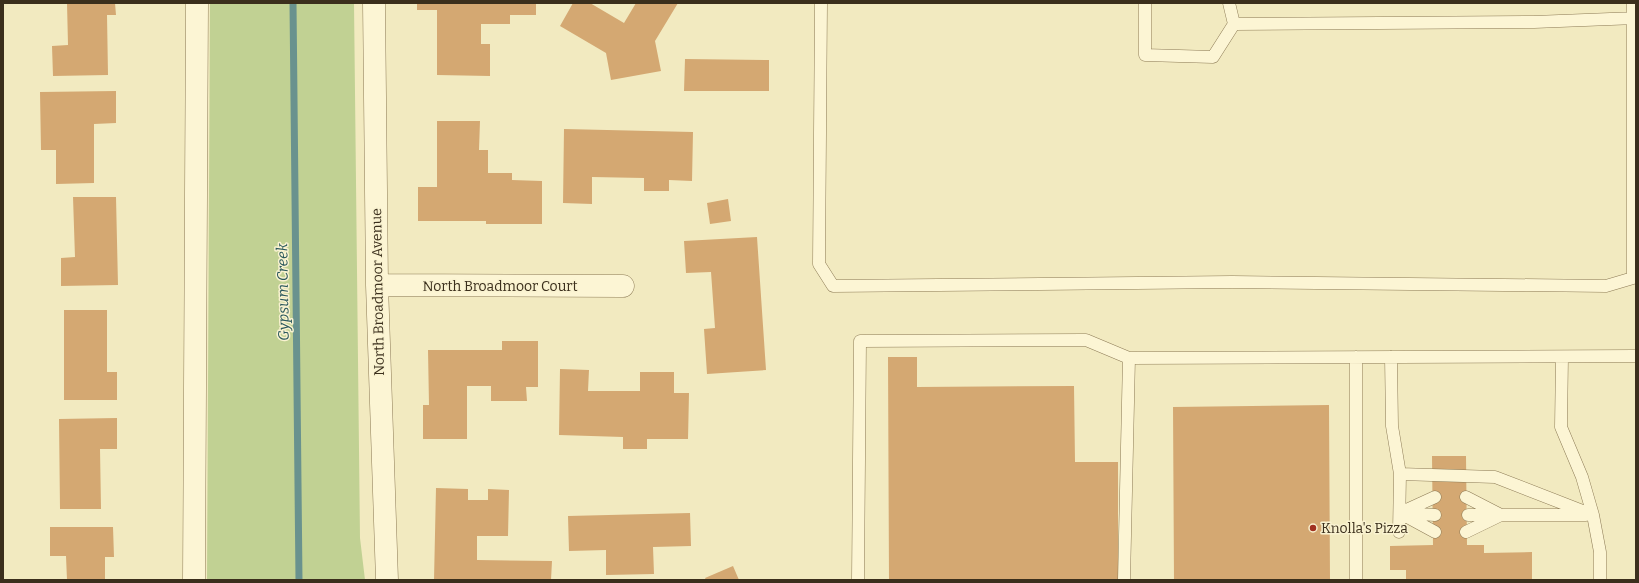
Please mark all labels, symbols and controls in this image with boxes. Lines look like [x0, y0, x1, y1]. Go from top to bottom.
street label: North Broadmoor Avenue [368, 208, 388, 376]
water label: Gypsum Creek [273, 242, 293, 341]
street label: North Broadmoor Court [422, 278, 578, 295]
place label: Knolla's Pizza [1321, 520, 1408, 537]
marker: Knolla's Pizza [1308, 523, 1318, 533]

